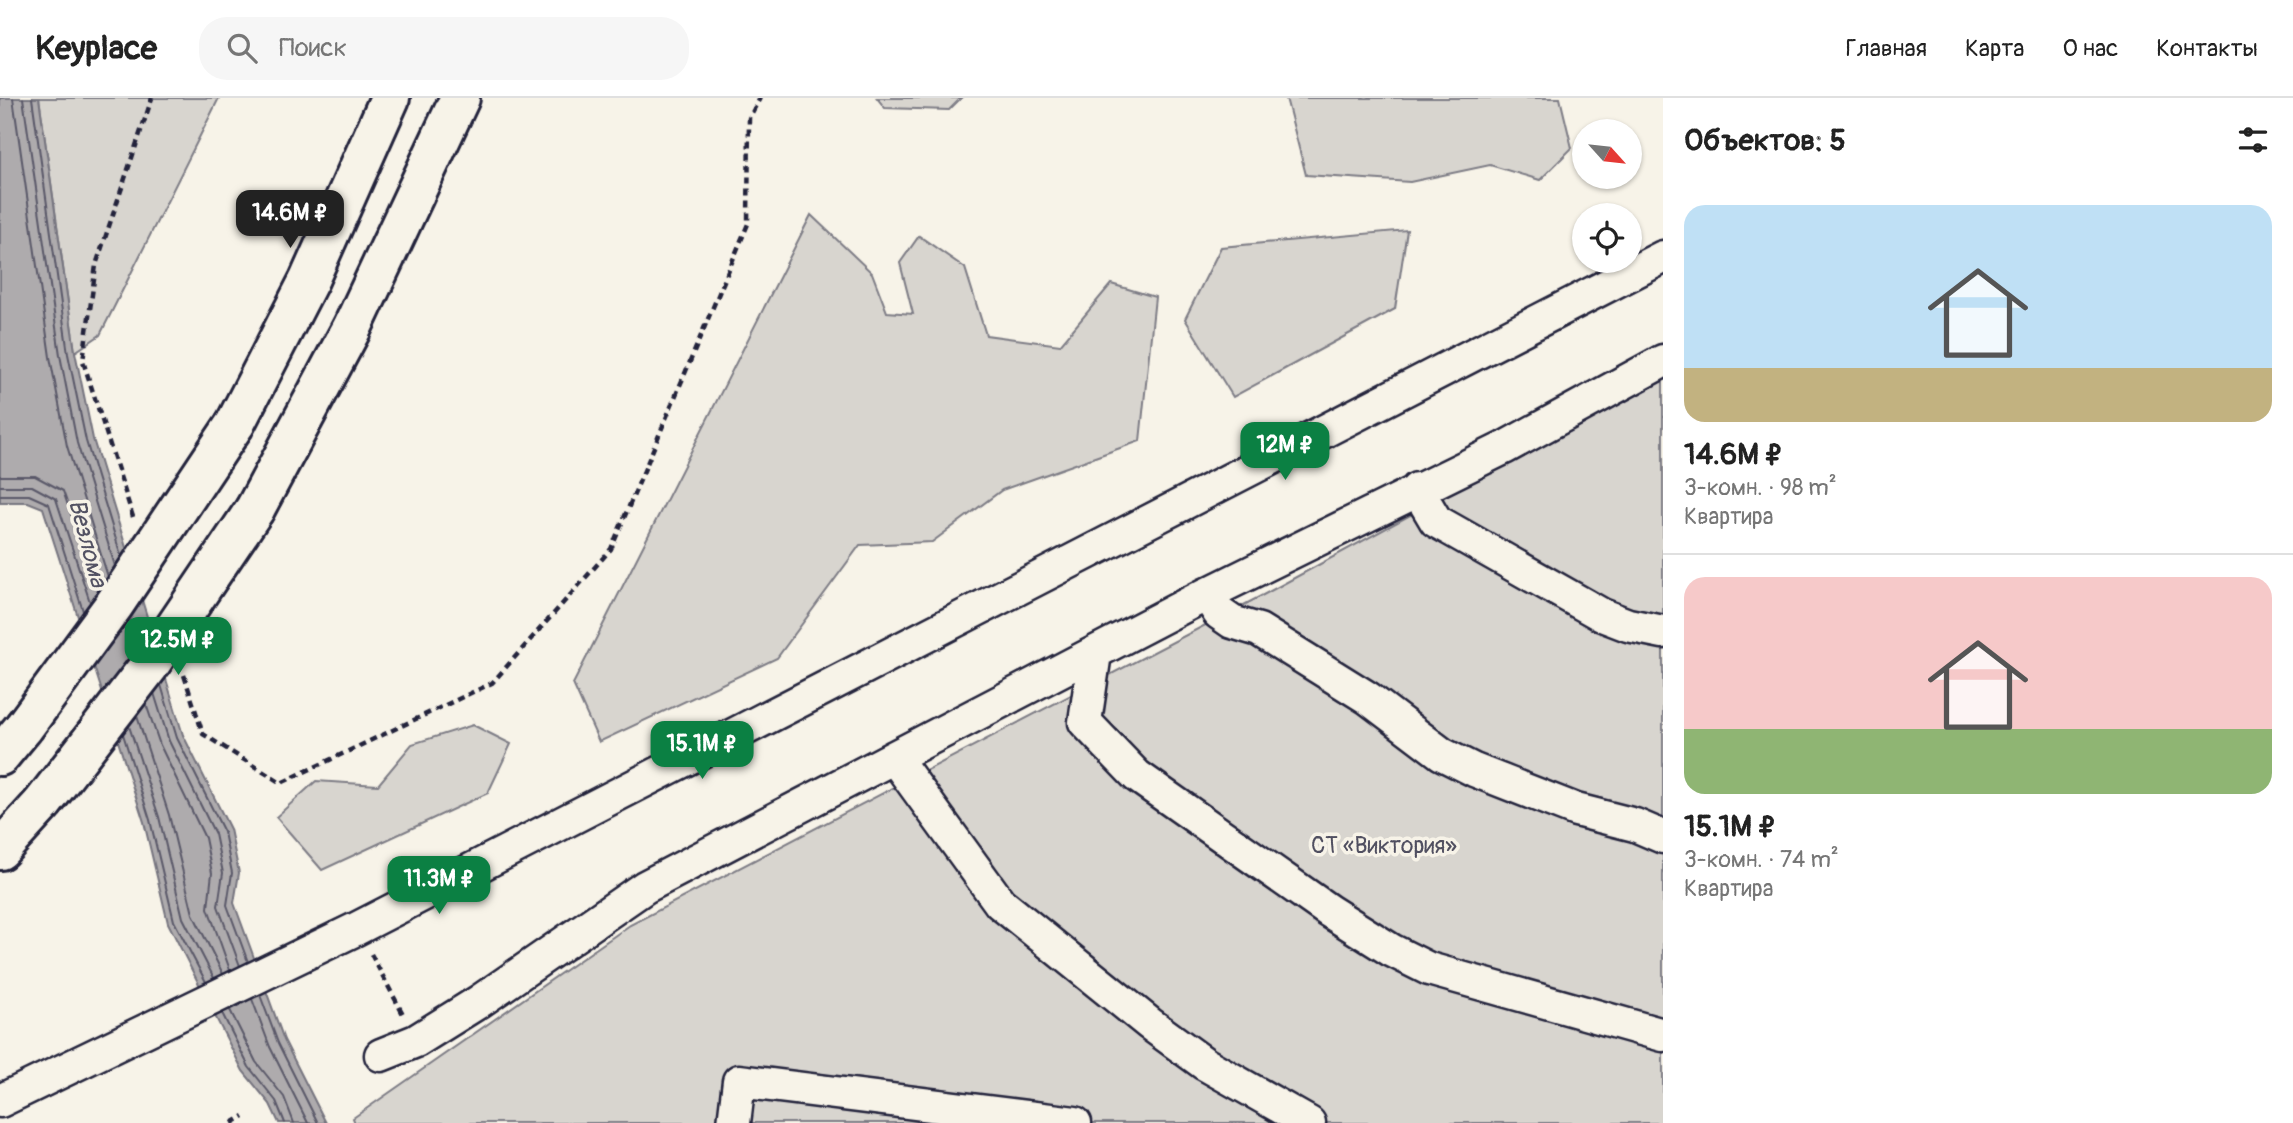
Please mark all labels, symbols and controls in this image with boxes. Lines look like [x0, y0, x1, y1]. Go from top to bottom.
search box [199, 17, 689, 80]
text: Keyplace [35, 28, 157, 69]
icon: search [223, 29, 261, 67]
text: Поиск [279, 32, 347, 64]
text: Главная [1846, 34, 1927, 63]
text: Карта [1965, 34, 2025, 63]
text: О нас [2063, 34, 2118, 63]
text: Контакты [2156, 34, 2258, 63]
north arrow [1572, 119, 1642, 189]
map controls [1572, 119, 1642, 273]
icon: filters [2234, 121, 2272, 159]
text: Объектов: 5 [1684, 122, 1846, 159]
pin: 14.6M ₽ [225, 190, 355, 250]
text: 14.6M ₽ [252, 198, 328, 227]
button: locate [1572, 203, 1642, 273]
icon: home [1915, 250, 2041, 376]
pin: 12M ₽ [1236, 422, 1334, 482]
text: 12M ₽ [1256, 430, 1314, 459]
text: 14.6M ₽ [1684, 436, 1783, 473]
text: 3-комн. · 98 m² [1684, 473, 1837, 502]
water label: Везлома [62, 496, 114, 592]
text: Квартира [1684, 502, 1773, 531]
pin: 12.5M ₽ [113, 618, 243, 677]
icon: home [1915, 622, 2041, 748]
text: 12.5M ₽ [141, 625, 215, 654]
pin: 15.1M ₽ [637, 722, 767, 781]
text: 15.1M ₽ [667, 729, 737, 758]
text: 15.1M ₽ [1684, 808, 1776, 845]
park label: СТ «Виктория» [1311, 831, 1457, 860]
text: 3-комн. · 74 m² [1684, 845, 1839, 874]
pin: 11.3M ₽ [374, 856, 504, 916]
text: 11.3M ₽ [403, 864, 475, 893]
text: Квартира [1684, 874, 1773, 903]

